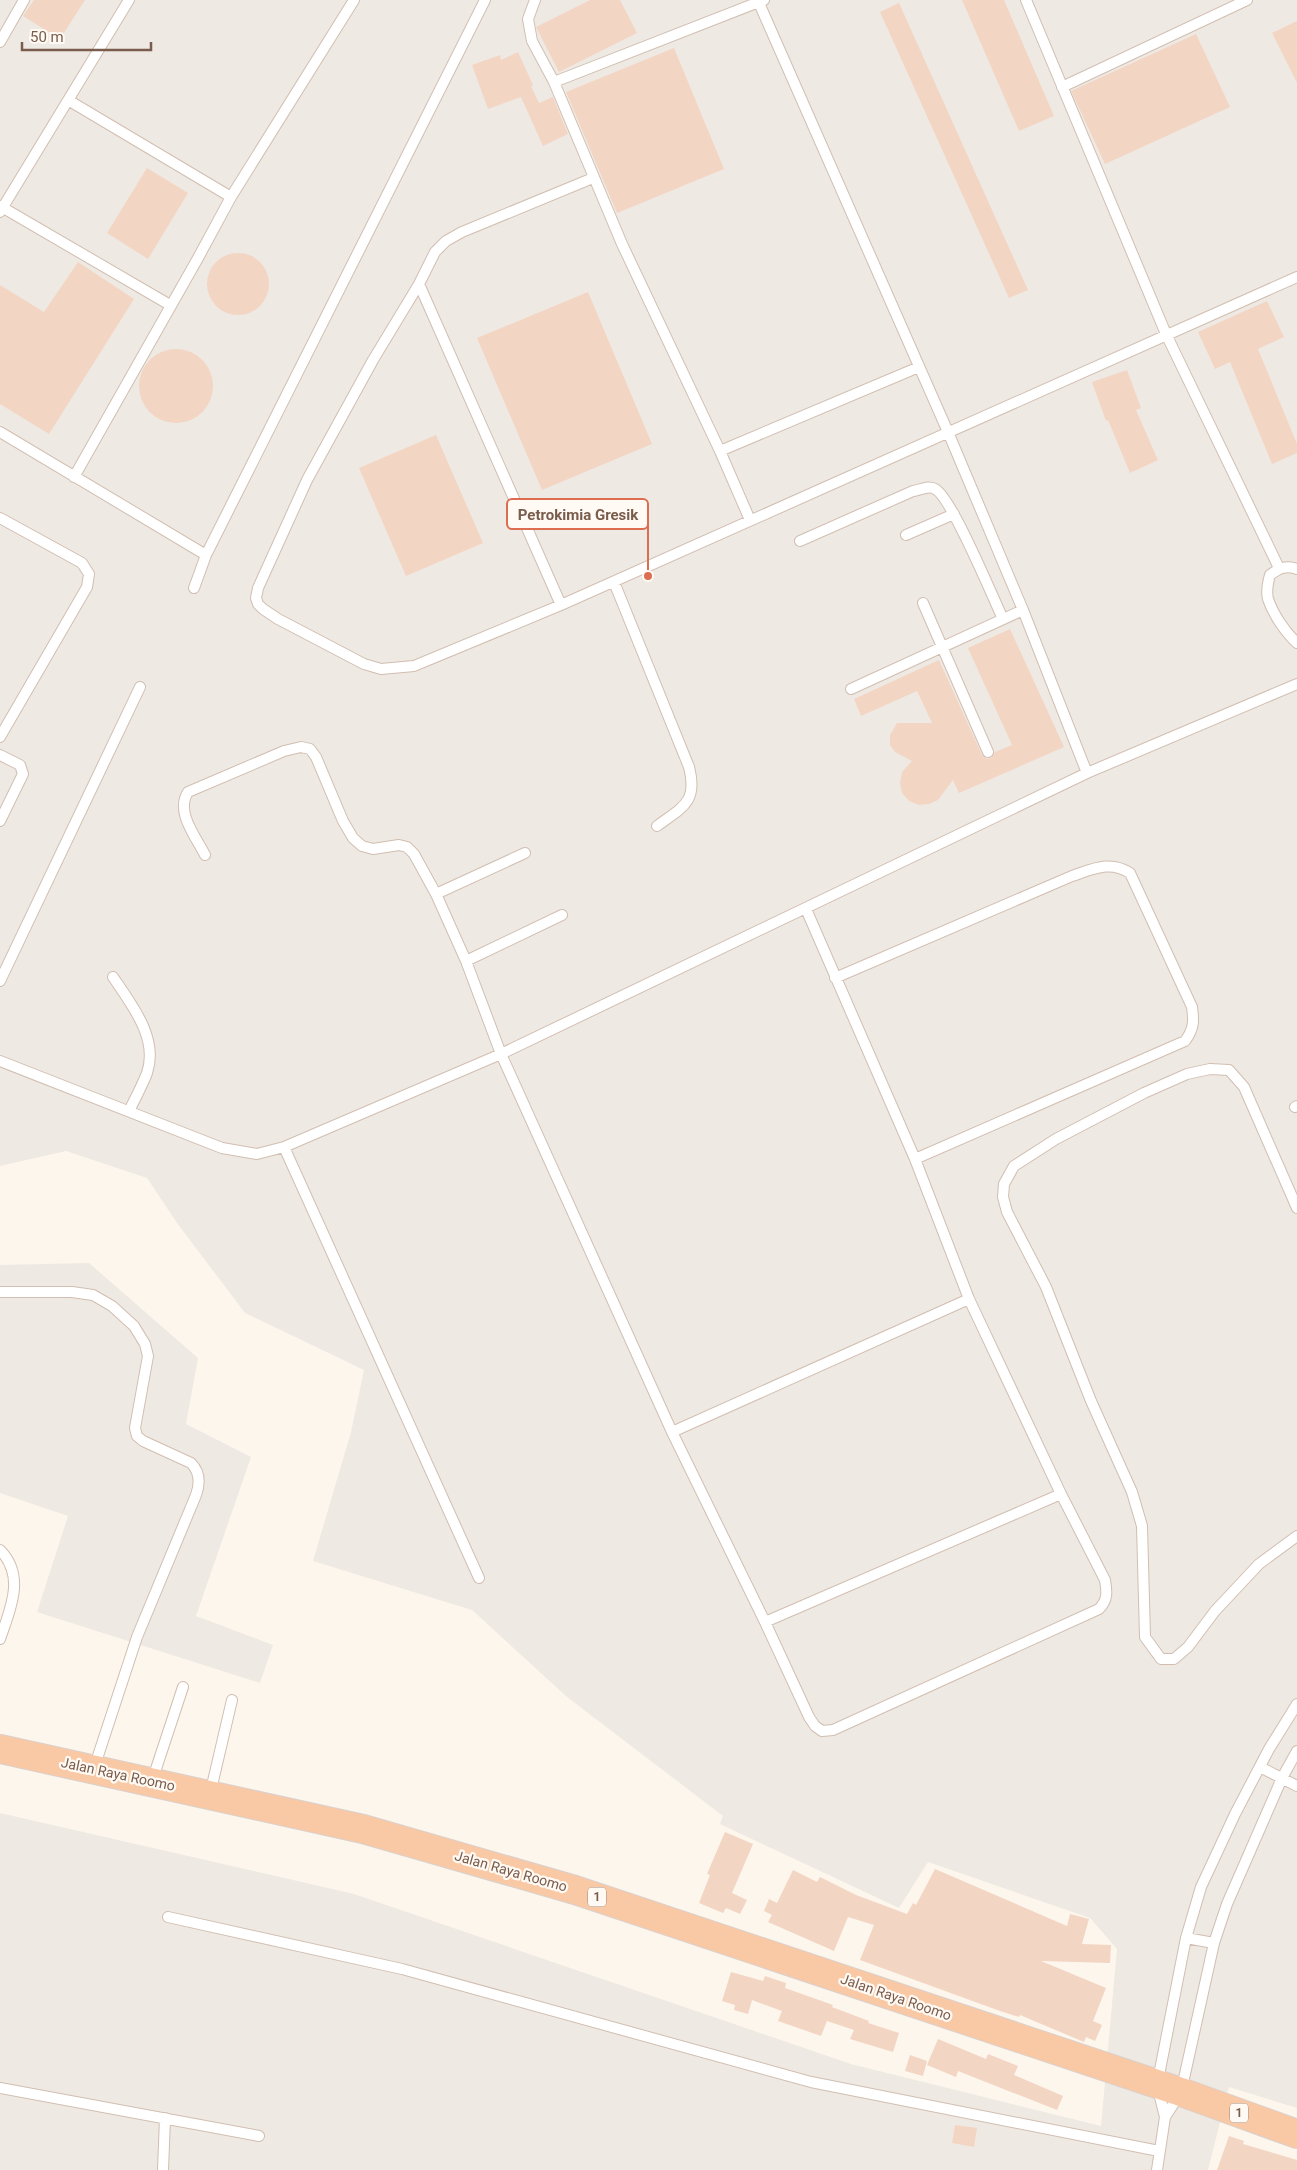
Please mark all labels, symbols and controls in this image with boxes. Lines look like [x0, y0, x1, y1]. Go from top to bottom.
scale bar [22, 20, 151, 52]
text: 50 m [30, 28, 64, 46]
callout: Petrokimia Gresik [507, 499, 648, 529]
text: Petrokimia Gresik [518, 506, 639, 524]
street label: Jalan Raya Roomo [60, 1754, 176, 1794]
street label: Jalan Raya Roomo [453, 1847, 569, 1895]
road number: 1 [588, 1888, 606, 1906]
street label: Jalan Raya Roomo [838, 1971, 954, 2023]
road number: 1 [1230, 2104, 1248, 2122]

